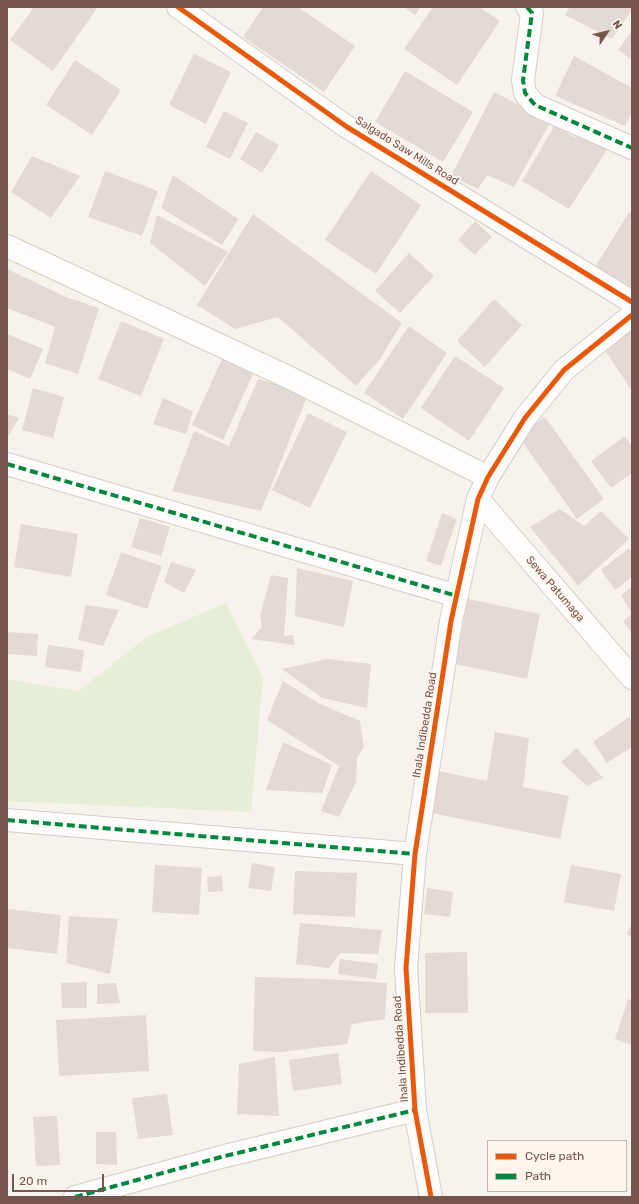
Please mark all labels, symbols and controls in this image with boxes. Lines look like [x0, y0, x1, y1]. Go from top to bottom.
north arrow [587, 12, 627, 52]
text: N [610, 18, 625, 32]
street label: Salgado Saw Mills Road [353, 114, 461, 188]
street label: Sewa Patumaga [523, 553, 587, 625]
street label: Ihala Indibedda Road [410, 671, 440, 779]
street label: Ihala Indibedda Road [391, 995, 411, 1103]
legend [487, 1140, 627, 1192]
text: Cycle path [525, 1149, 584, 1163]
scale bar [14, 1166, 106, 1192]
text: Path [525, 1169, 551, 1183]
text: 20 m [19, 1174, 47, 1188]

